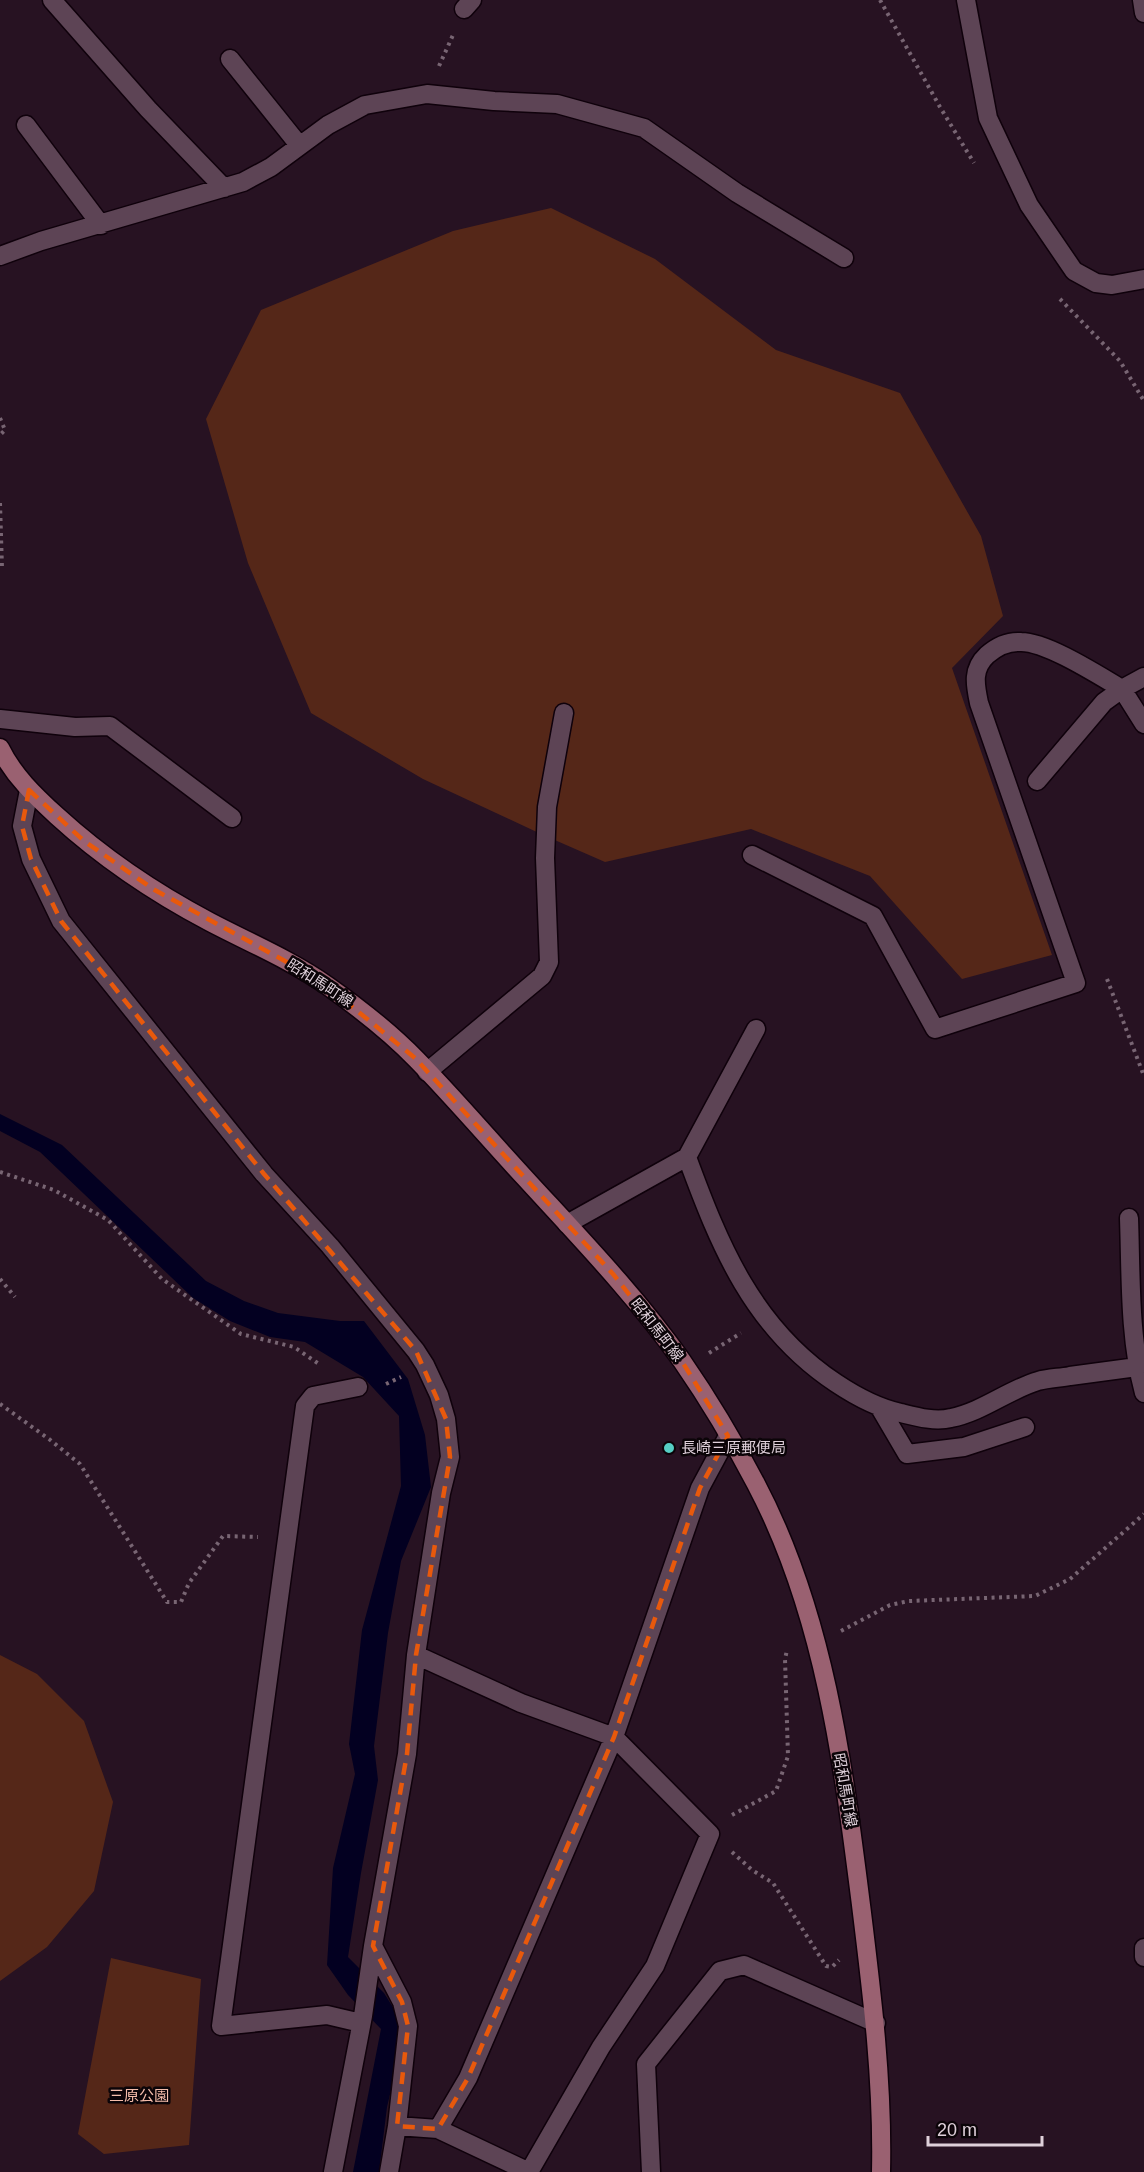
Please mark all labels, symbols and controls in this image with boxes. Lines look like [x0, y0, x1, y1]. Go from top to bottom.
street label: 昭和馬町線 [284, 955, 356, 1010]
street label: 昭和馬町線 [628, 1295, 687, 1364]
place label: 長崎三原郵便局 [681, 1439, 786, 1456]
marker: 長崎三原郵便局 [662, 1441, 676, 1455]
street label: 昭和馬町線 [831, 1751, 860, 1828]
park label: 三原公園 [109, 2087, 169, 2104]
scale bar [928, 2109, 1042, 2147]
text: 20 m [937, 2120, 977, 2140]

